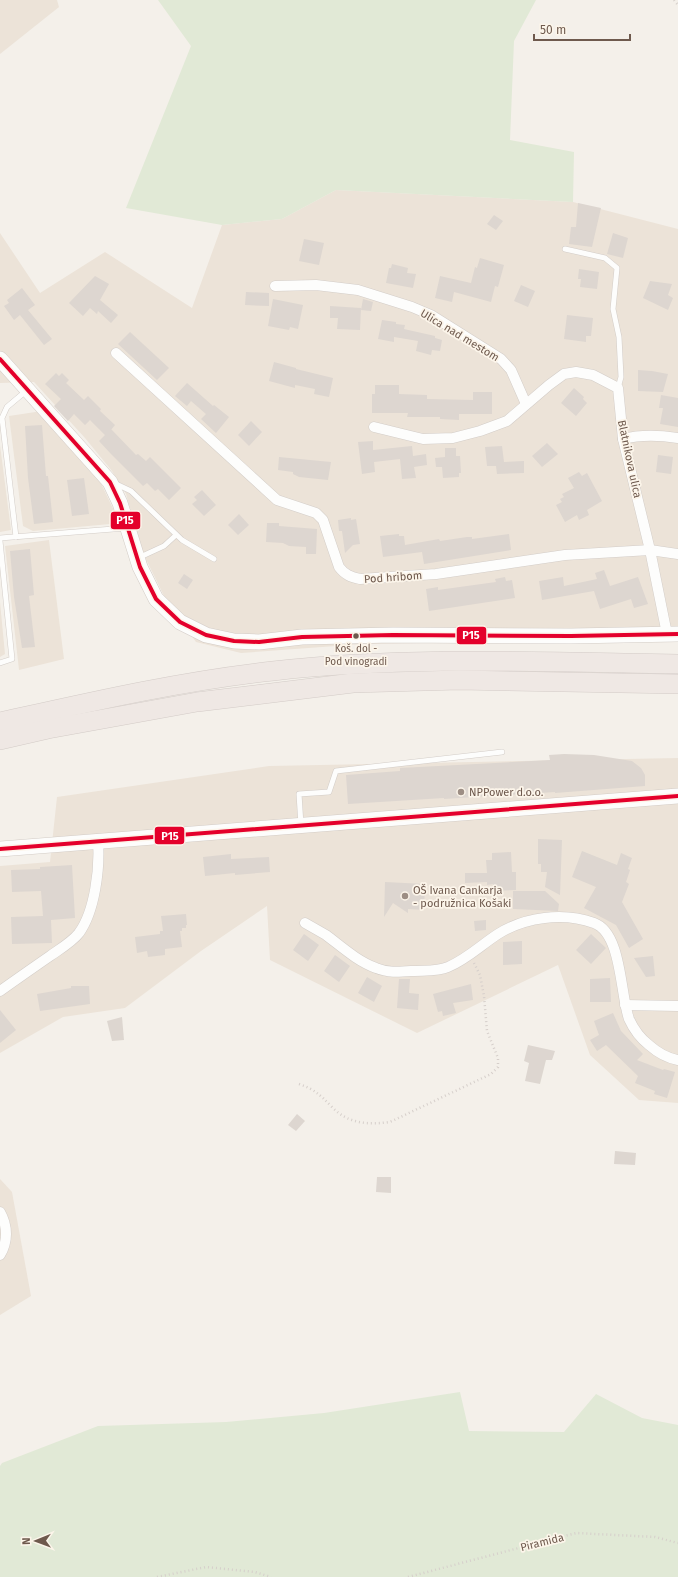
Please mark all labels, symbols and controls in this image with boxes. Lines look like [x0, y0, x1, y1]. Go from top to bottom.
scale bar [534, 16, 630, 42]
text: 50 m [540, 23, 566, 37]
street label: Ulica nad mestom [418, 307, 502, 364]
street label: Blatnikova ulica [615, 419, 644, 499]
line badge: P15 [110, 511, 141, 530]
text: P15 [116, 514, 134, 527]
street label: Pod hribom [364, 569, 423, 586]
line badge: P15 [456, 626, 487, 645]
text: P15 [462, 629, 480, 642]
marker: Koš. dol - Pod vinogradi [351, 631, 361, 641]
place label: Koš. dol - Pod vinogradi [325, 643, 387, 668]
place label: NPPower d.o.o. [469, 786, 544, 799]
marker: NPPower d.o.o. [456, 787, 466, 797]
line badge: P15 [154, 826, 185, 845]
text: P15 [161, 830, 179, 843]
place label: OŠ Ivana Cankarja - podružnica Košaki [413, 883, 511, 910]
marker: OŠ Ivana Cankarja - podružnica Košaki [400, 891, 410, 901]
north arrow [16, 1521, 56, 1561]
street label: Piramida [519, 1531, 565, 1554]
text: N [20, 1537, 33, 1545]

